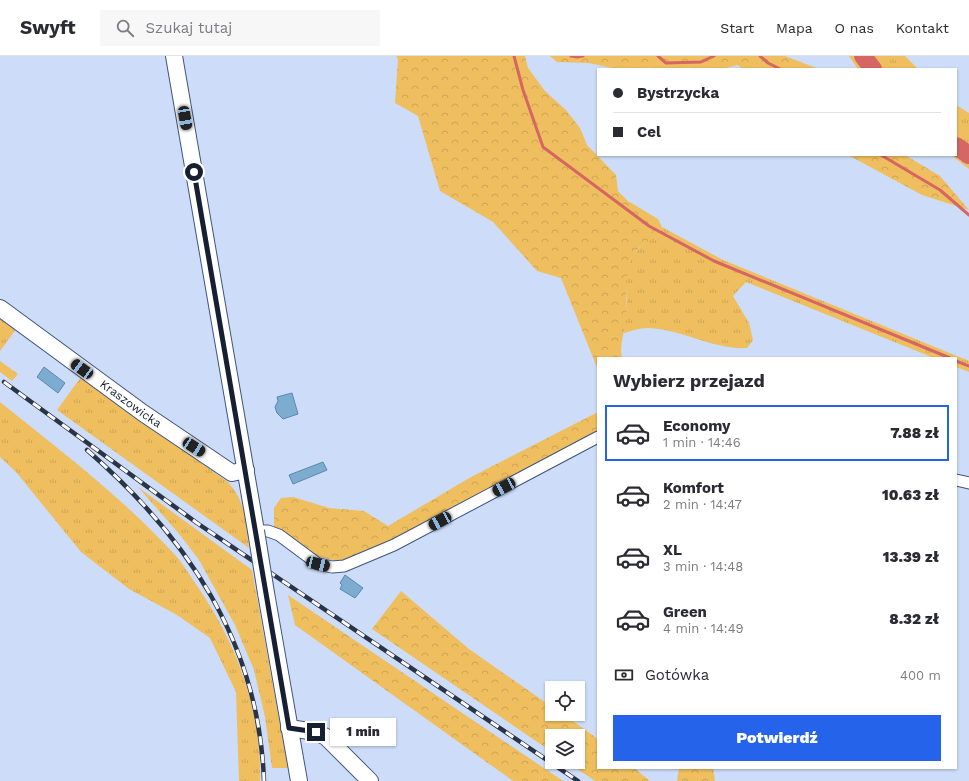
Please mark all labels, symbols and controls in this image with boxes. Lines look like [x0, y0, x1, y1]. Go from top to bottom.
search box [100, 10, 380, 46]
text: Swyft [20, 16, 76, 39]
icon: search [114, 17, 136, 39]
text: Szukaj tutaj [146, 19, 232, 37]
text: Start [720, 20, 754, 36]
text: Mapa [776, 20, 813, 36]
text: O nas [835, 20, 874, 36]
text: Kontakt [896, 20, 949, 36]
text: Bystrzycka [637, 84, 719, 102]
car [177, 105, 193, 131]
text: Cel [637, 123, 661, 141]
route start [185, 163, 203, 181]
car [69, 357, 95, 381]
text: Wybierz przejazd [613, 370, 765, 391]
street label: Kraszowicka [97, 377, 164, 431]
icon: car [615, 415, 651, 451]
text: Economy [663, 417, 730, 435]
text: 7.88 zł [890, 424, 939, 442]
car [181, 435, 207, 459]
text: 1 min · 14:46 [663, 435, 741, 450]
car [491, 476, 517, 498]
icon: car [615, 477, 651, 513]
text: Komfort [663, 479, 724, 497]
text: 10.63 zł [882, 486, 939, 504]
text: 2 min · 14:47 [663, 497, 742, 512]
car [427, 510, 453, 532]
icon: car [615, 539, 651, 575]
text: XL [663, 541, 682, 559]
text: 13.39 zł [883, 548, 939, 566]
car [305, 555, 331, 573]
text: 3 min · 14:48 [663, 559, 743, 574]
icon: car [615, 601, 651, 637]
text: Green [663, 603, 707, 621]
text: 8.32 zł [889, 610, 939, 628]
text: 4 min · 14:49 [663, 621, 744, 636]
icon: cash [613, 664, 635, 686]
text: Gotówka [645, 666, 709, 684]
text: 400 m [900, 668, 941, 683]
map controls [545, 681, 585, 769]
button: locate [545, 681, 585, 721]
button: Potwierdź [613, 715, 941, 761]
callout: 1 min [330, 718, 396, 746]
route end [307, 723, 325, 741]
text: 1 min [346, 724, 380, 739]
button: layers [545, 729, 585, 769]

